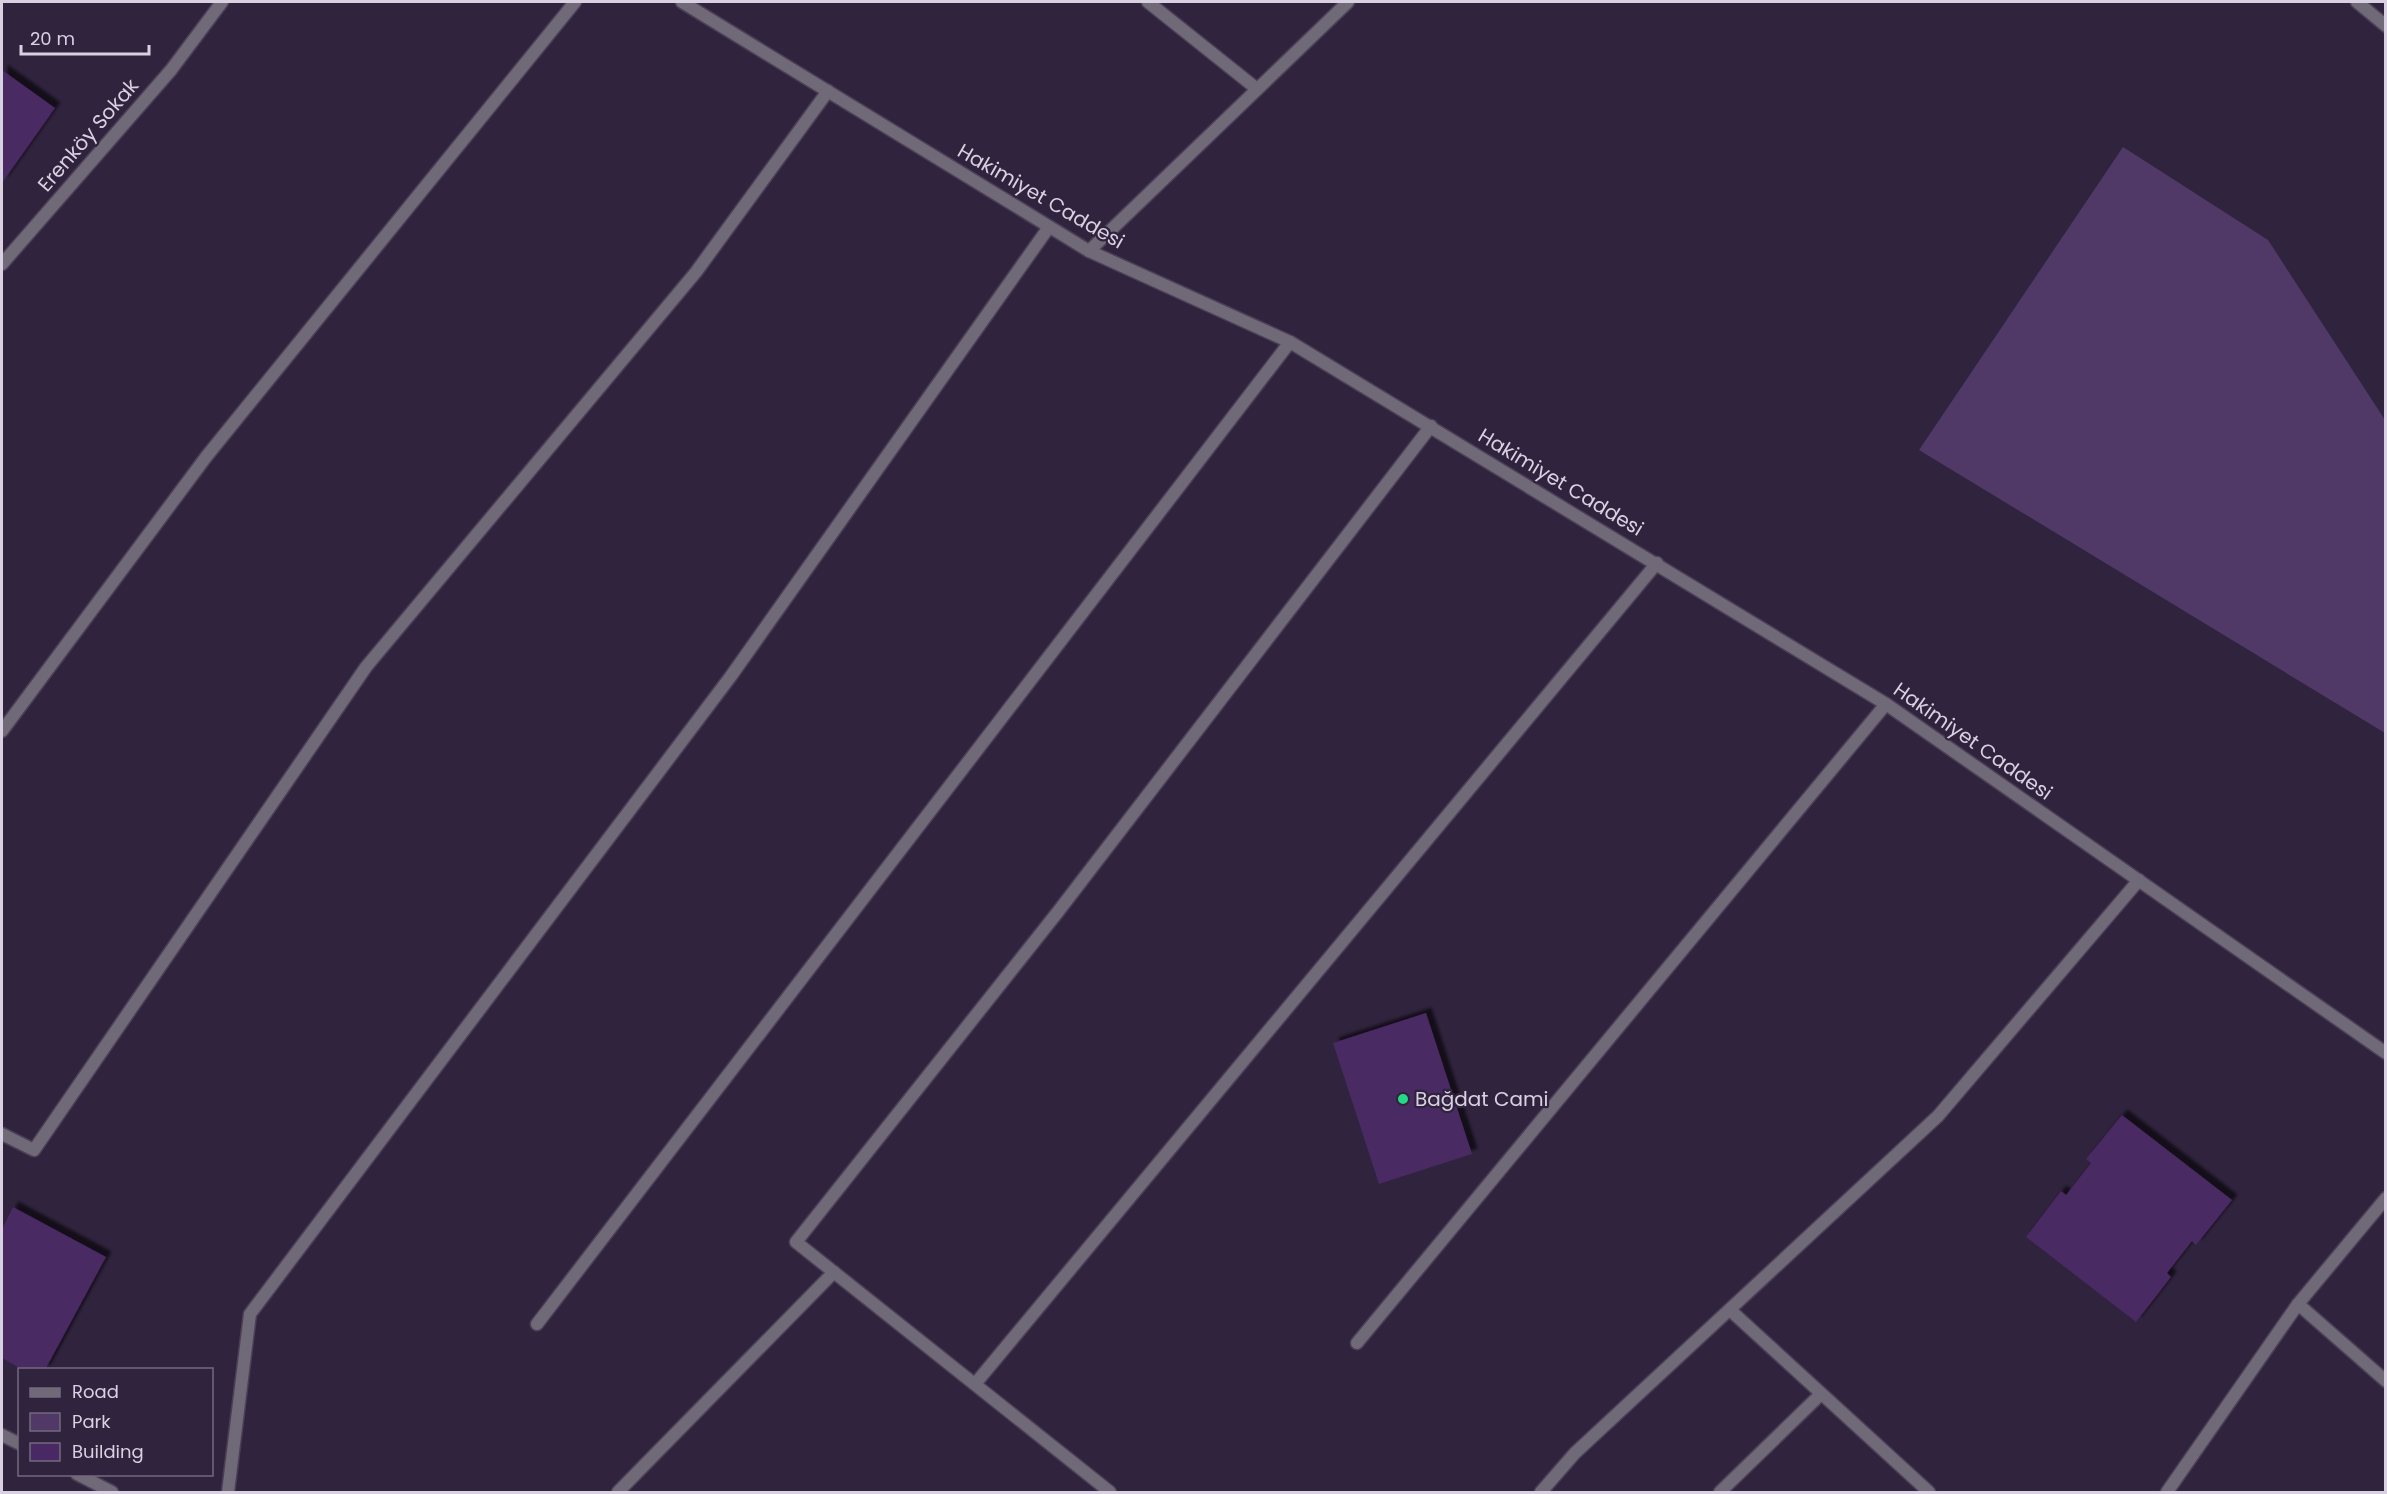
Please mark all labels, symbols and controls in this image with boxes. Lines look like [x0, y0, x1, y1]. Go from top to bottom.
scale bar [21, 18, 148, 56]
text: 20 m [30, 26, 75, 51]
street label: Erenköy Sokak [31, 72, 145, 197]
street label: Hakimiyet Caddesi [953, 137, 1129, 255]
street label: Hakimiyet Caddesi [1473, 422, 1649, 542]
street label: Hakimiyet Caddesi [1888, 676, 2058, 806]
place label: Bağdat Cami [1415, 1085, 1548, 1113]
marker: Bağdat Cami [1396, 1092, 1410, 1106]
legend [18, 1368, 213, 1476]
text: Road [72, 1379, 119, 1404]
text: Park [72, 1409, 111, 1434]
text: Building [72, 1439, 144, 1464]

